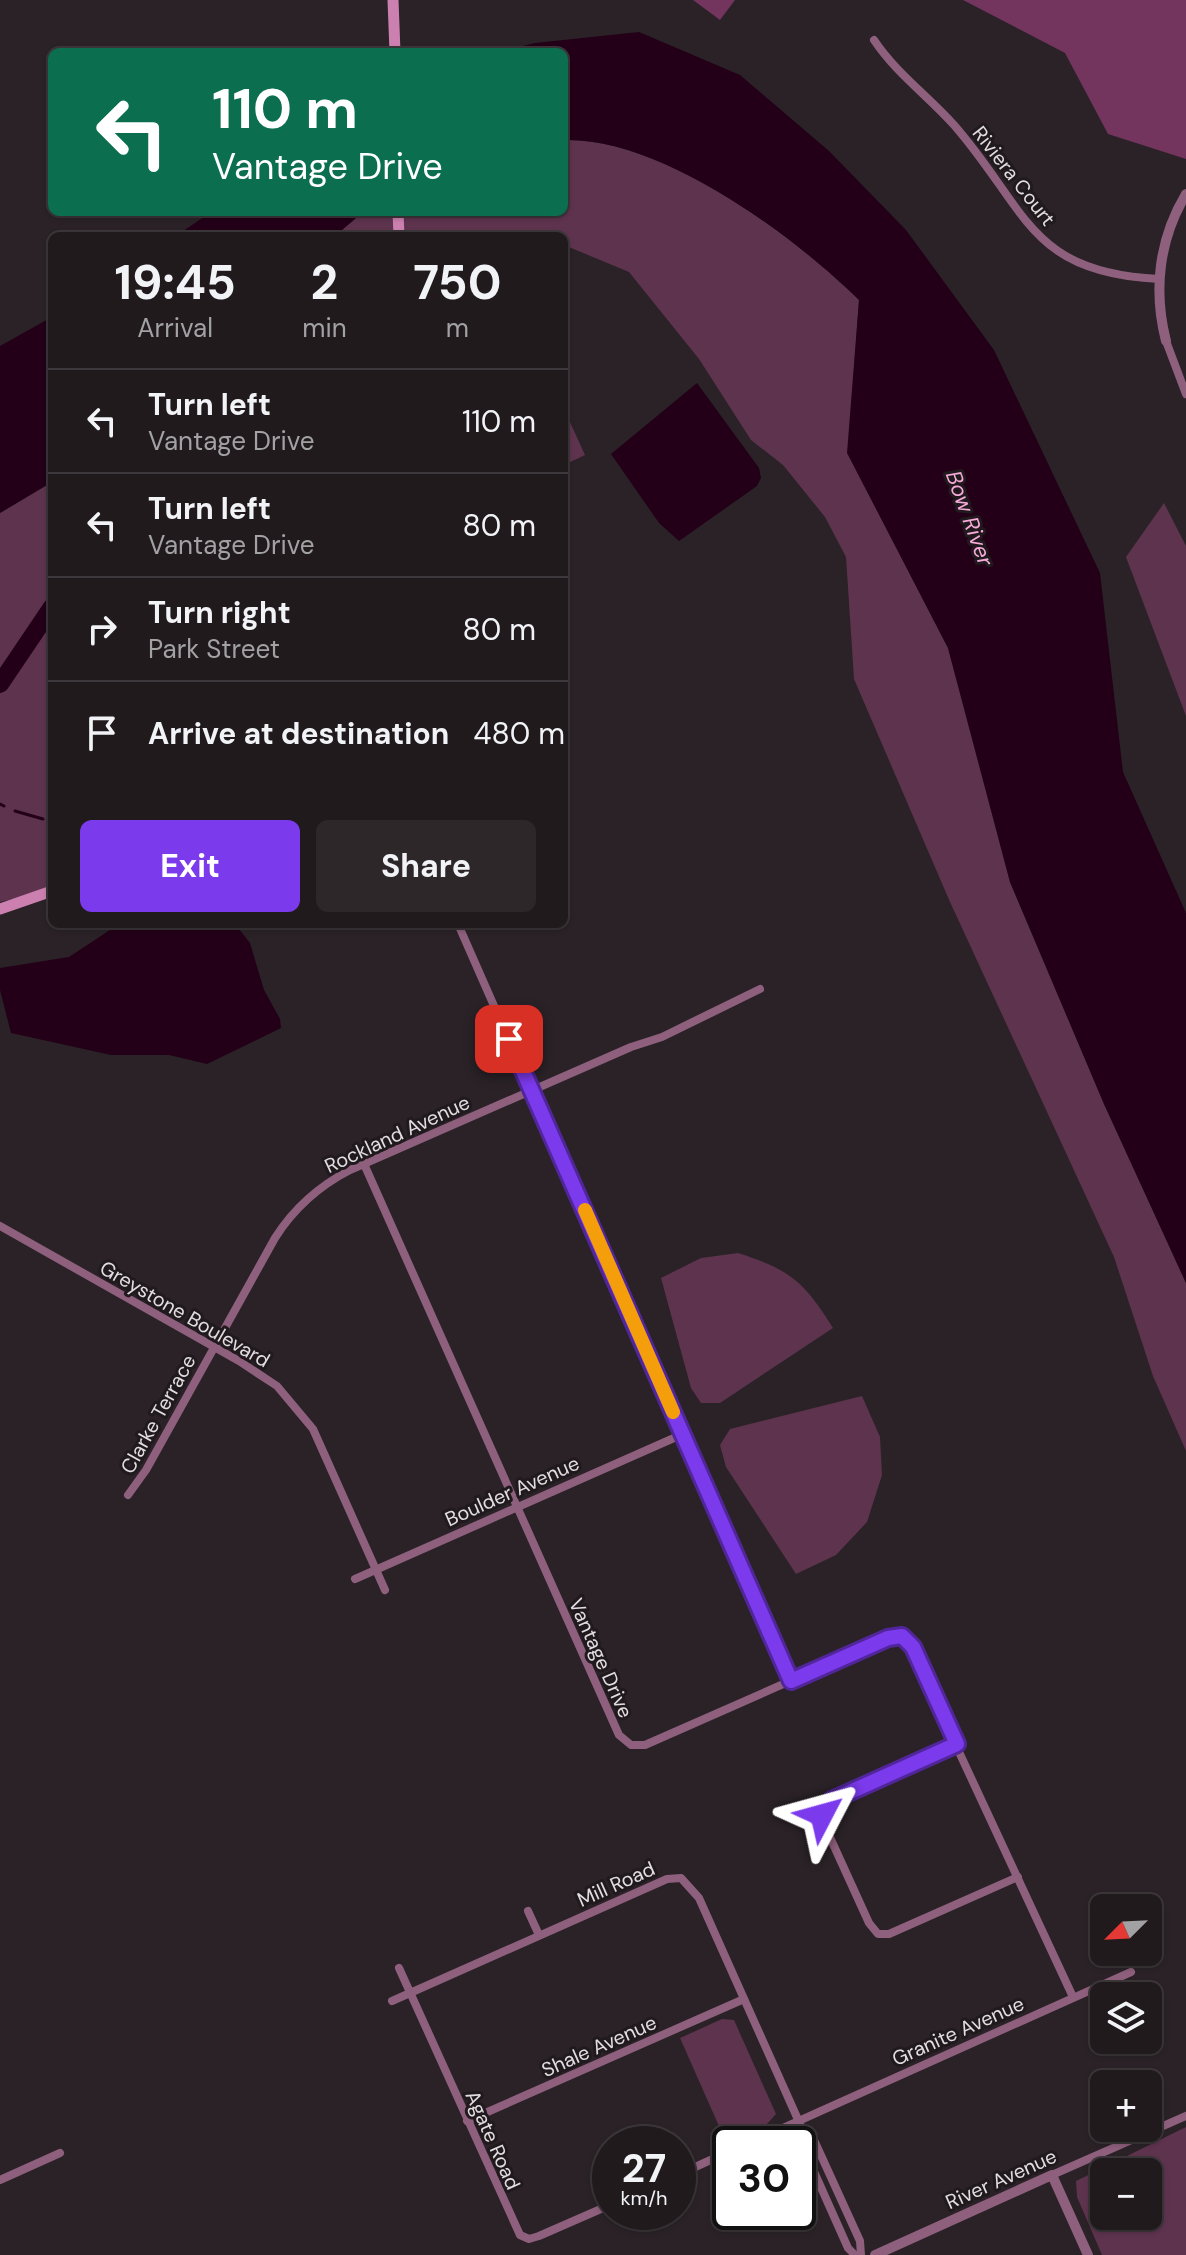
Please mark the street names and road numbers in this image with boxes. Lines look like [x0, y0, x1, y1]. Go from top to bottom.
street label: Riviera Court [967, 121, 1061, 231]
street label: Rockland Avenue [320, 1089, 474, 1179]
street label: Greystone Boulevard [95, 1255, 275, 1373]
street label: Clarke Terrace [115, 1350, 201, 1478]
street label: Boulder Avenue [441, 1450, 583, 1532]
street label: Vantage Drive [563, 1594, 639, 1722]
street label: Mill Road [573, 1855, 659, 1913]
street label: Granite Avenue [888, 1990, 1028, 2072]
street label: Shale Avenue [537, 2009, 661, 2083]
street label: Agate Road [460, 2086, 526, 2194]
street label: River Avenue [941, 2143, 1061, 2215]

